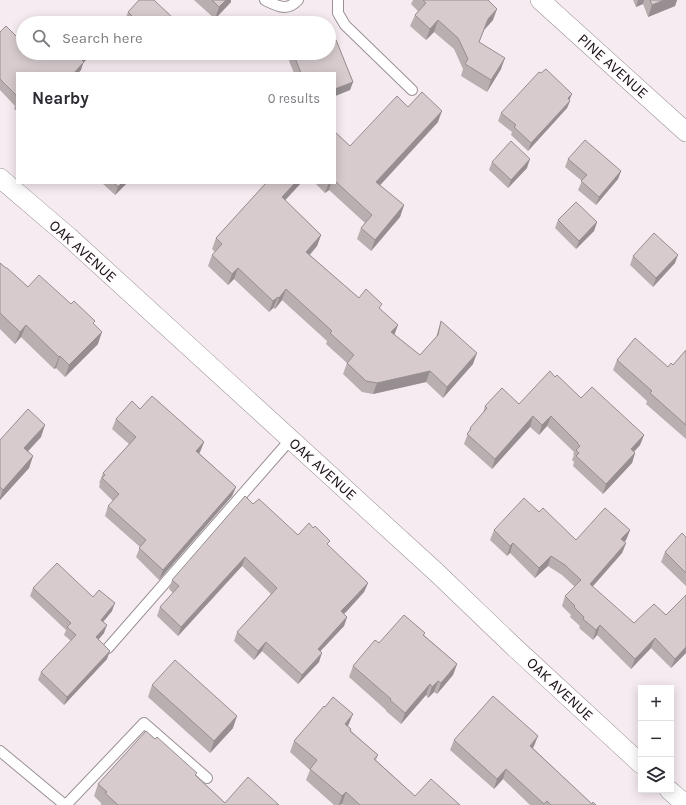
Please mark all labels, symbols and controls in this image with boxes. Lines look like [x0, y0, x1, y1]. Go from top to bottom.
search box [16, 16, 336, 60]
icon: search [30, 27, 52, 49]
text: Search here [62, 29, 143, 47]
street label: PINE AVENUE [574, 30, 652, 102]
text: Nearby [32, 88, 89, 108]
text: 0 results [268, 91, 320, 106]
street label: OAK AVENUE [46, 216, 120, 286]
street label: OAK AVENUE [286, 434, 360, 504]
street label: OAK AVENUE [523, 654, 597, 724]
map controls [638, 685, 674, 793]
button: + [638, 685, 674, 721]
button: − [638, 721, 674, 757]
button: layers [638, 757, 674, 793]

